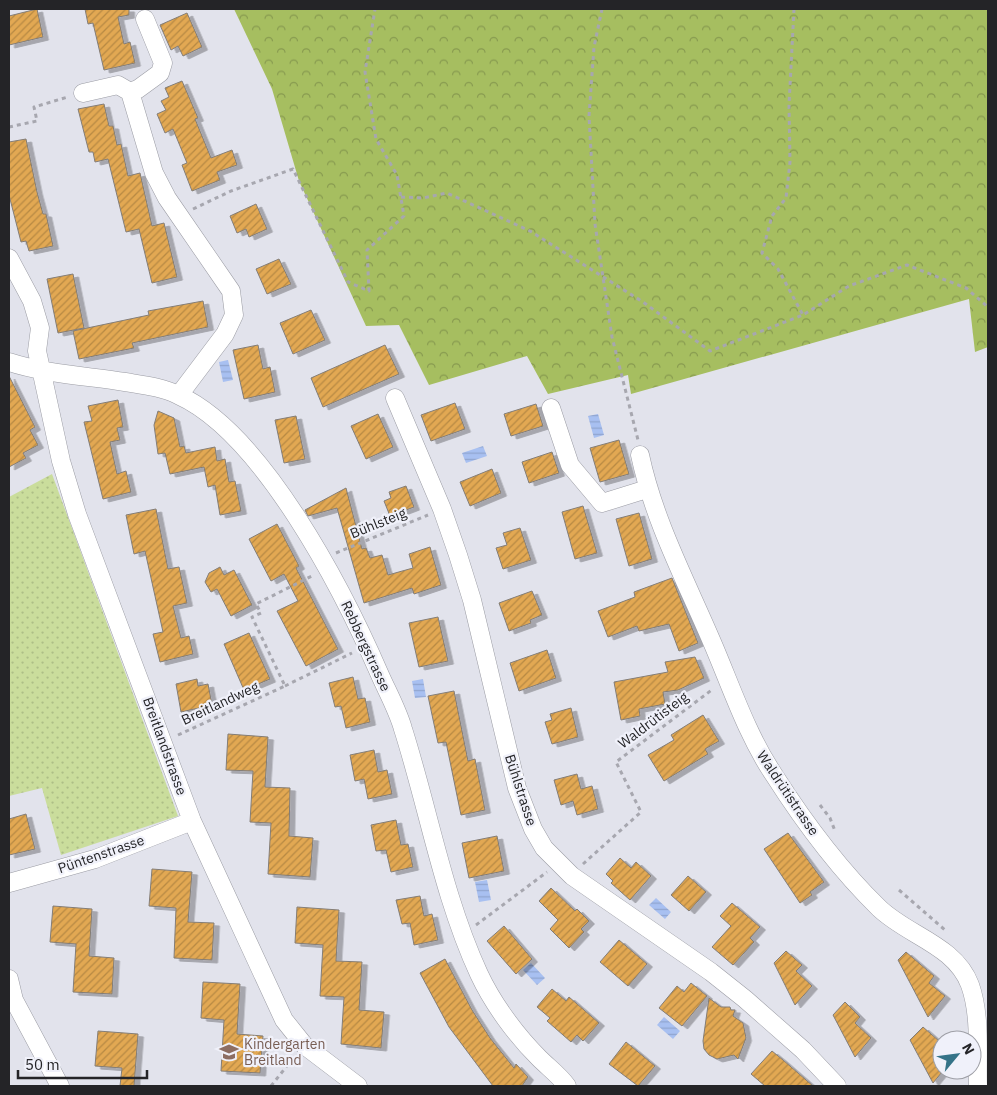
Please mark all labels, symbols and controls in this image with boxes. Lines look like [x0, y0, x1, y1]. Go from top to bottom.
street label: Bühlsteig [347, 503, 409, 542]
street label: Rebbergstrasse [337, 598, 395, 694]
street label: Breitlandweg [178, 677, 262, 729]
street label: Waldrütisteig [614, 687, 692, 752]
street label: Breitlandstrasse [139, 694, 191, 798]
street label: Waldrütistrasse [753, 747, 823, 839]
street label: Bühlstrasse [501, 752, 541, 828]
street label: Püntenstrasse [55, 831, 147, 877]
north arrow [932, 1030, 982, 1080]
place label: Kindergarten Breitland [244, 1035, 325, 1069]
text: N [958, 1040, 979, 1057]
school or university icon: Kindergarten Breitland [218, 1041, 240, 1063]
scale bar [18, 1048, 146, 1080]
text: 50 m [25, 1055, 60, 1074]

